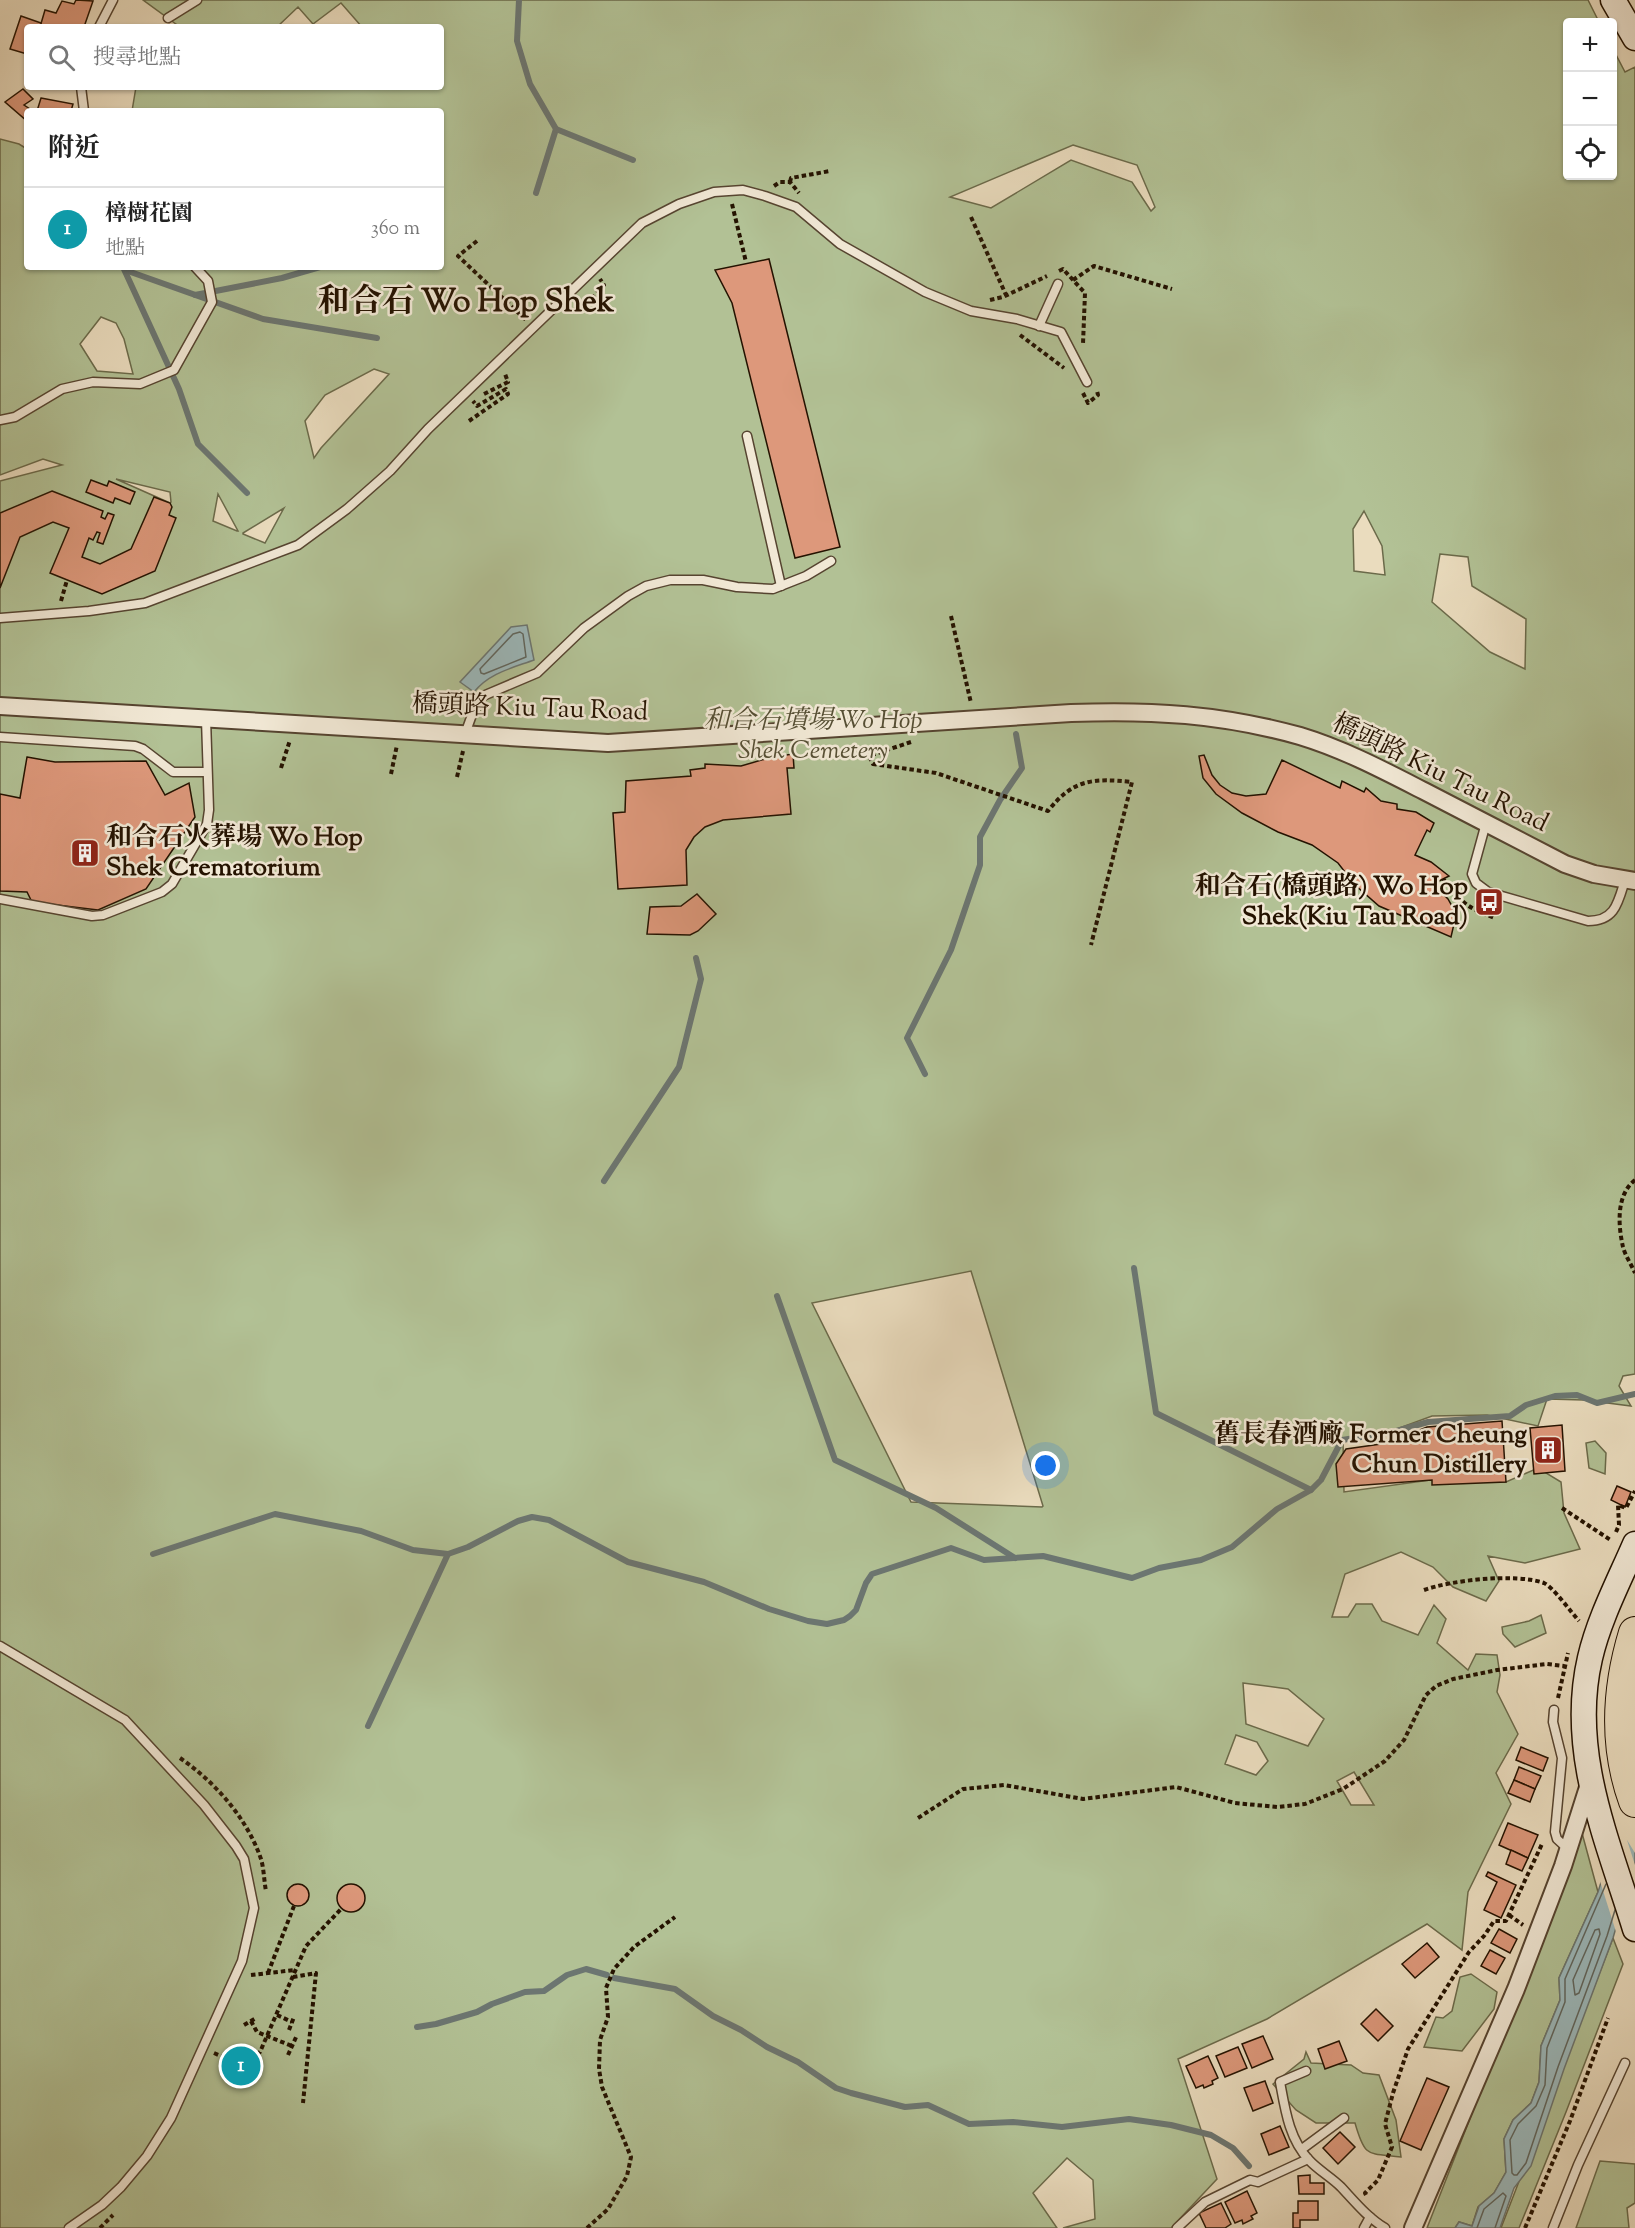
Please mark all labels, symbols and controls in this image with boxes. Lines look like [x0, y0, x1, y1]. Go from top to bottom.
map controls [1563, 18, 1617, 180]
button: + [1563, 18, 1617, 72]
search box [24, 24, 444, 90]
icon: search [45, 41, 78, 74]
text: 搜尋地點 [93, 43, 181, 75]
button: − [1563, 72, 1617, 126]
button: locate [1563, 126, 1617, 180]
text: 附近 [48, 131, 100, 168]
text: 樟樹花園 [105, 199, 193, 231]
text: 1 [64, 215, 71, 244]
text: 360 m [371, 215, 420, 244]
text: 地點 [105, 235, 145, 264]
district label: 和合石 Wo Hop Shek [318, 280, 615, 326]
street label: 橋頭路 Kiu Tau Road [411, 686, 649, 732]
park label: 和合石墳場 Wo Hop Shek Cemetery [703, 703, 923, 770]
street label: 橋頭路 Kiu Tau Road [1326, 705, 1555, 843]
place label: 和合石火葬場 Wo Hop Shek Crematorium [106, 820, 363, 887]
building icon: 和合石火葬場 Wo Hop Shek Crematorium [69, 837, 101, 869]
place label: 和合石(橋頭路) Wo Hop Shek(Kiu Tau Road) [1194, 869, 1468, 936]
bus stop icon: 和合石(橋頭路) Wo Hop Shek(Kiu Tau Road) [1473, 886, 1505, 918]
place label: 舊長春酒廠 Former Cheung Chun Distillery [1214, 1417, 1527, 1484]
building icon: 舊長春酒廠 Former Cheung Chun Distillery [1532, 1434, 1564, 1466]
your location [1031, 1451, 1060, 1480]
pin: 1 [222, 2044, 260, 2088]

